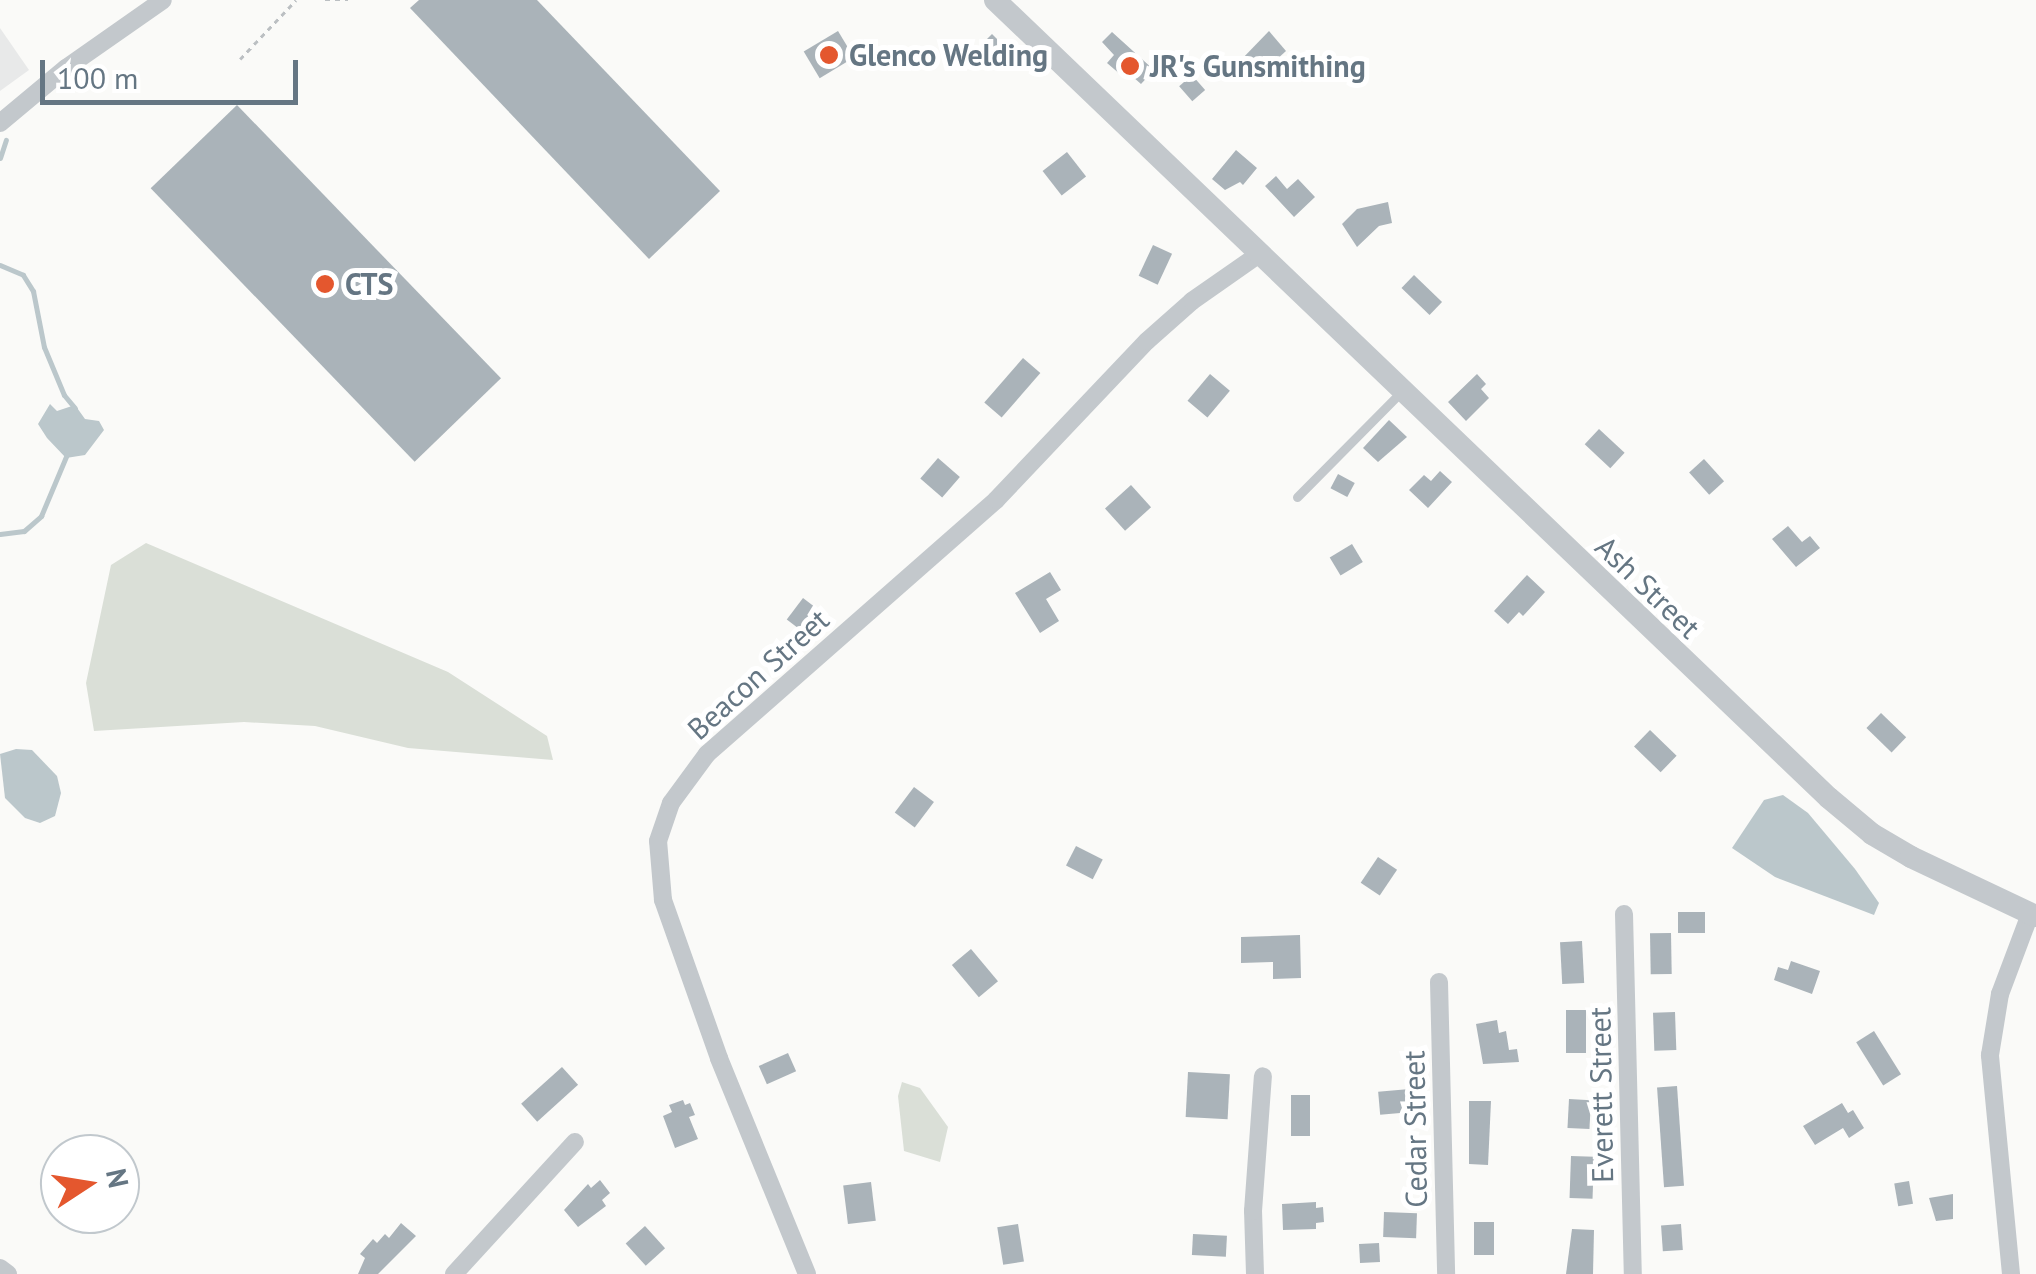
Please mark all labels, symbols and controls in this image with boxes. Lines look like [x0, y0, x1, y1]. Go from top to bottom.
place label: Glenco Welding [849, 37, 1049, 73]
scale bar [45, 40, 302, 102]
marker: Glenco Welding [818, 44, 840, 66]
place label: JR's Gunsmithing [1150, 48, 1366, 84]
marker: JR's Gunsmithing [1119, 55, 1141, 77]
text: 100 m [57, 58, 138, 97]
place label: CTS [345, 266, 393, 302]
marker: CTS [314, 273, 336, 295]
street label: Ash Street [1588, 528, 1708, 646]
street label: Beacon Street [680, 601, 836, 747]
street label: Everett Street [1581, 1007, 1621, 1183]
street label: Cedar Street [1396, 1050, 1434, 1208]
north arrow [40, 1134, 140, 1234]
text: N [98, 1165, 138, 1191]

